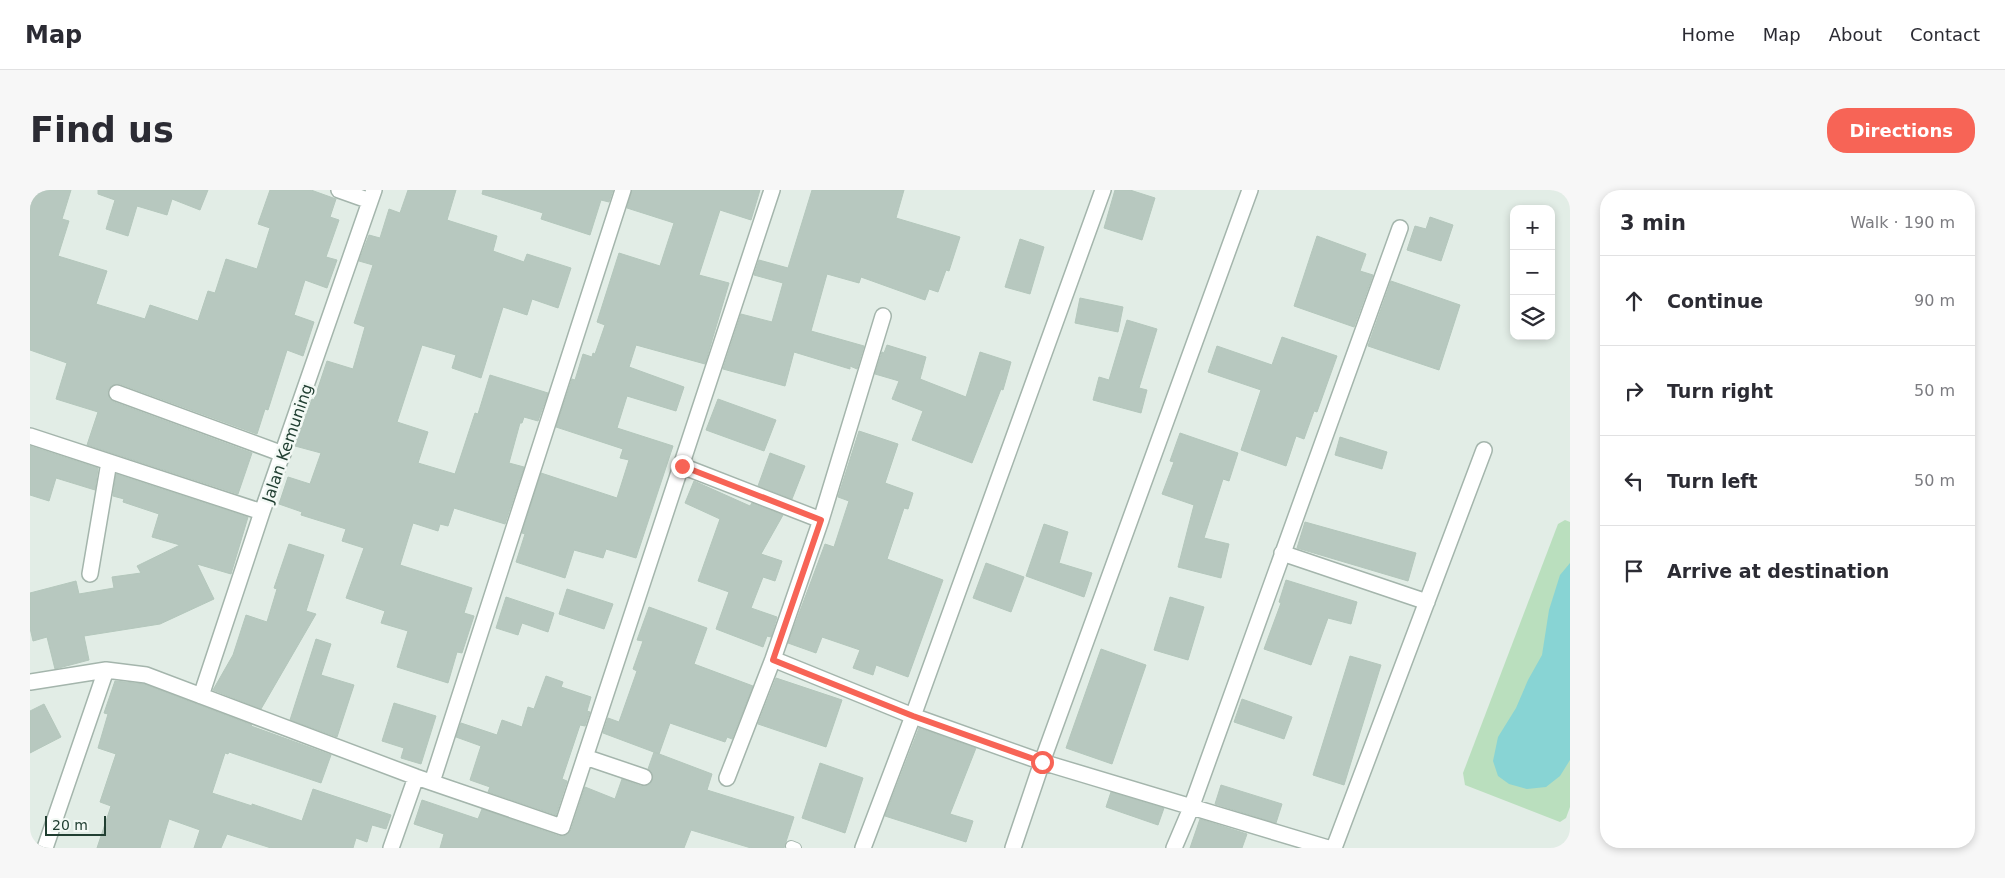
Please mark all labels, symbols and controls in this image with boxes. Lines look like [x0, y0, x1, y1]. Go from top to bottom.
text: Map [25, 21, 82, 49]
text: Home [1682, 24, 1735, 45]
text: Map [1763, 24, 1801, 45]
text: About [1829, 24, 1882, 45]
text: Contact [1910, 24, 1980, 45]
button: Directions [1827, 108, 1975, 153]
text: Find us [30, 110, 174, 150]
map controls [1510, 205, 1555, 340]
button: + [1510, 205, 1555, 250]
text: 3 min [1620, 211, 1686, 235]
text: Walk · 190 m [1850, 213, 1955, 232]
button: − [1510, 250, 1555, 295]
icon: ahead [1620, 287, 1648, 315]
text: Continue [1667, 290, 1763, 312]
text: 90 m [1914, 291, 1955, 310]
button: layers [1510, 295, 1555, 340]
icon: right [1620, 377, 1648, 405]
text: Turn right [1667, 380, 1773, 402]
street label: Jalan Kemuning [258, 381, 317, 506]
text: 50 m [1914, 381, 1955, 400]
route end [671, 455, 694, 478]
icon: left [1620, 467, 1648, 495]
text: Turn left [1667, 470, 1758, 492]
text: 50 m [1914, 471, 1955, 490]
icon: arrive [1620, 557, 1648, 585]
text: Arrive at destination [1667, 560, 1889, 582]
route start [1031, 751, 1054, 774]
scale bar [45, 813, 106, 836]
text: 20 m [52, 817, 88, 833]

